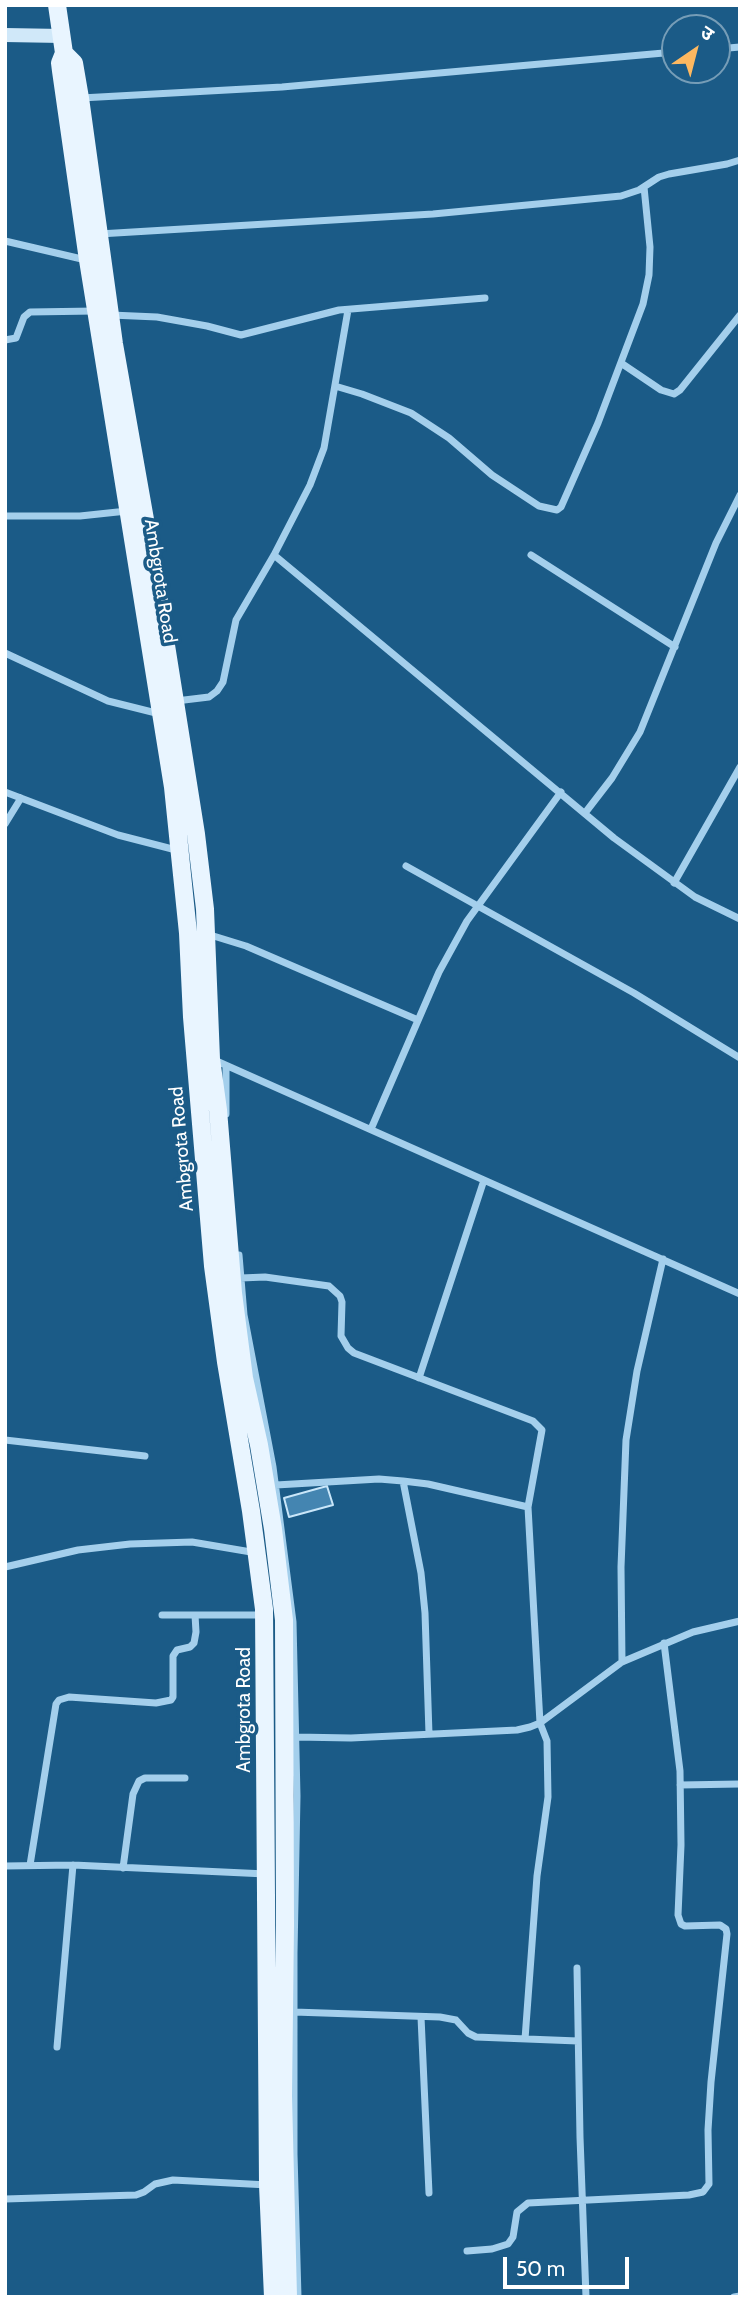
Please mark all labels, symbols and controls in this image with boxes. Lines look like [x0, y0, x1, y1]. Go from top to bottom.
north arrow [661, 14, 731, 84]
text: उ [696, 20, 718, 46]
street label: Ambgrota Road [139, 517, 181, 645]
street label: Ambgrota Road [165, 1086, 199, 1212]
street label: Ambgrota Road [233, 1647, 255, 1773]
scale bar [507, 2242, 633, 2286]
text: 50 m [516, 2256, 565, 2281]

